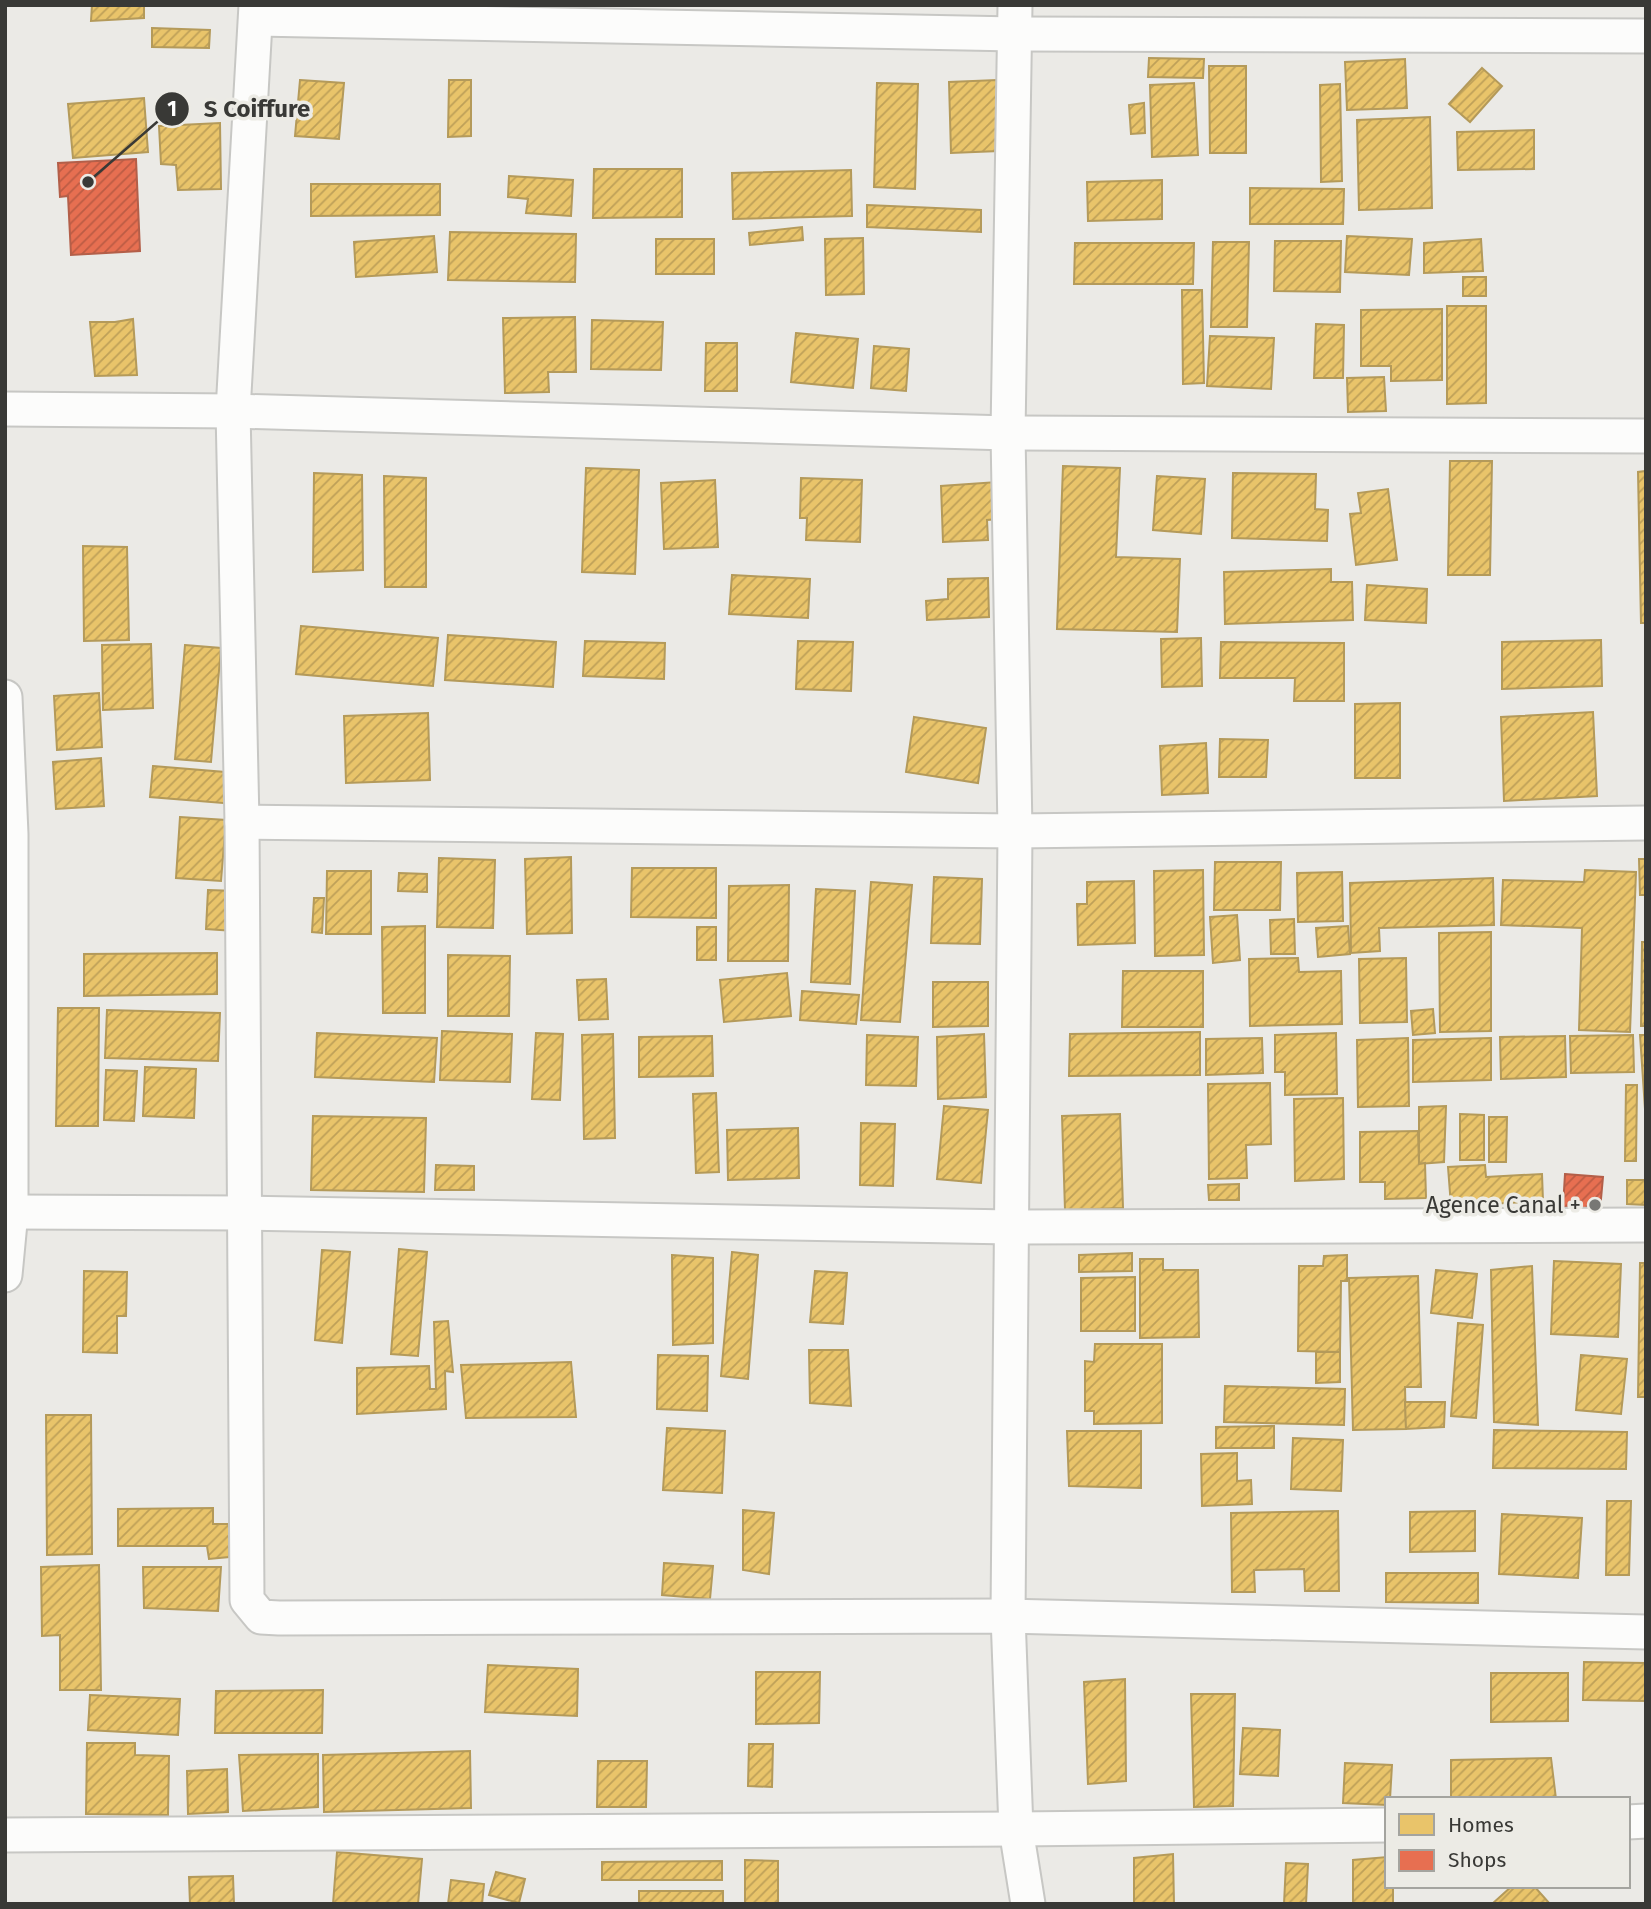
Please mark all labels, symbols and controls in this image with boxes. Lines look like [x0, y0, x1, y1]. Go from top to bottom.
callout: S Coiffure [154, 86, 324, 131]
text: S Coiffure [204, 95, 310, 123]
text: 1 [167, 96, 177, 122]
place label: Agence Canal + [1426, 1191, 1581, 1219]
marker: Agence Canal + [1587, 1197, 1603, 1213]
legend [1385, 1797, 1630, 1888]
text: Homes [1448, 1812, 1514, 1838]
text: Shops [1448, 1847, 1506, 1873]

